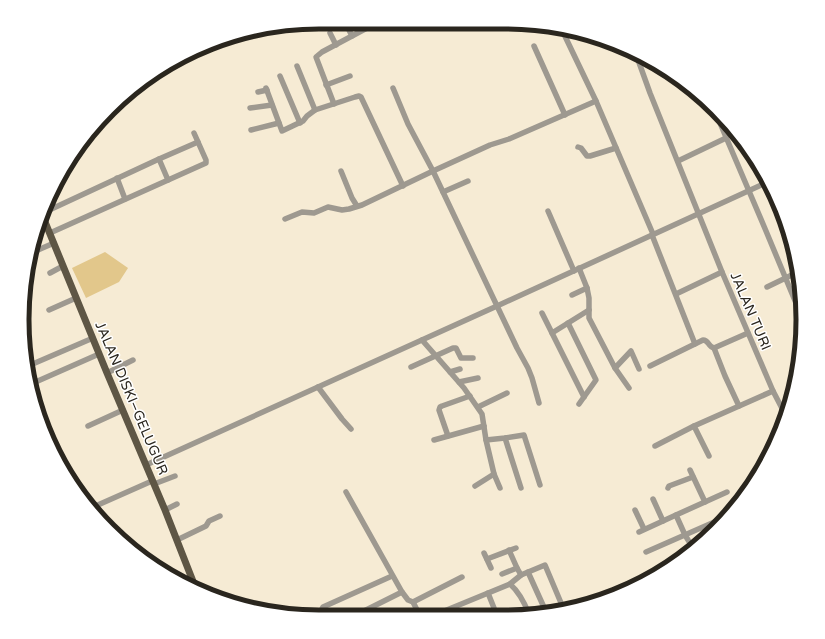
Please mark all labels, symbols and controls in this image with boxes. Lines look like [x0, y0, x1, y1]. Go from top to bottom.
street label: JALAN TURI [726, 270, 775, 353]
street label: JALAN DISKI–GELUGUR [91, 319, 172, 478]

